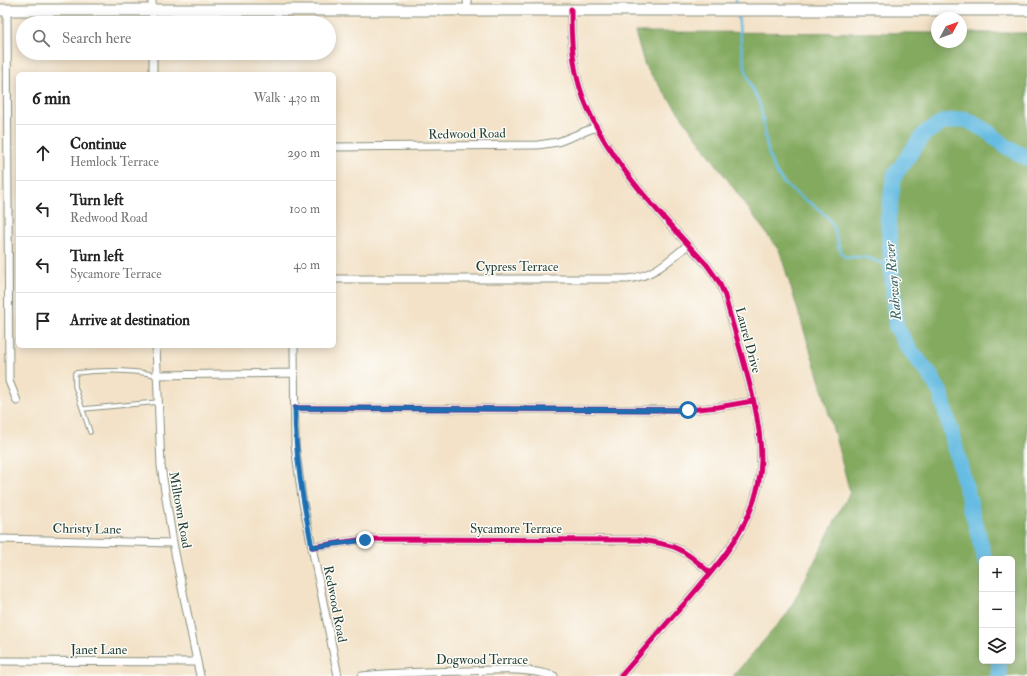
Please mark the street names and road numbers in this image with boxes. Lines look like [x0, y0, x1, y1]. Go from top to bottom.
street label: Redwood Road [428, 125, 507, 143]
street label: Cypress Terrace [476, 259, 559, 276]
street label: Laurel Drive [732, 305, 765, 375]
street label: Milltown Road [165, 470, 195, 550]
street label: Christy Lane [53, 520, 122, 539]
street label: Sycamore Terrace [470, 521, 562, 538]
street label: Redwood Road [320, 564, 350, 644]
street label: Janet Lane [70, 642, 128, 658]
street label: Dogwood Terrace [436, 652, 529, 668]

